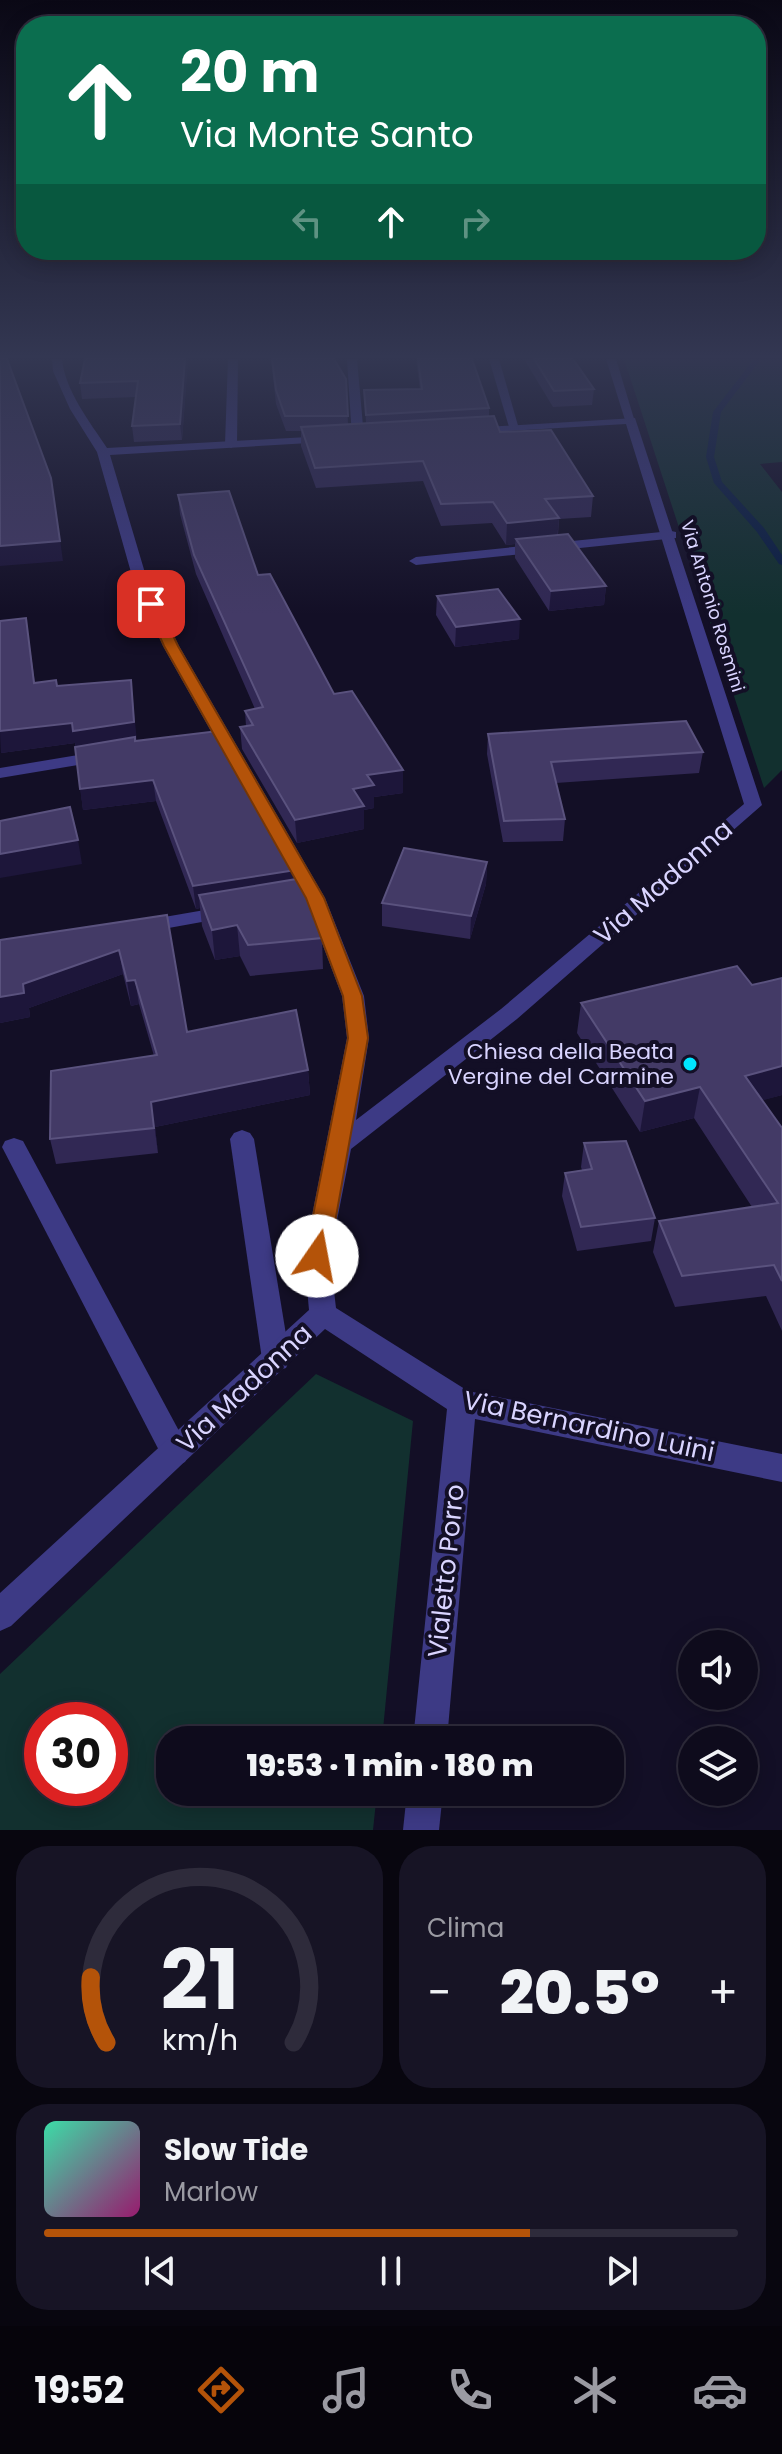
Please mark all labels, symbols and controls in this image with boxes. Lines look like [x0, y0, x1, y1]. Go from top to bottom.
text: 20 m [180, 33, 320, 112]
icon: ahead [48, 48, 152, 152]
text: Via Monte Santo [180, 109, 474, 160]
icon: left [285, 200, 329, 244]
icon: ahead [369, 200, 413, 244]
icon: right [453, 200, 497, 244]
street label: Via Antonio Rosmini [675, 517, 751, 695]
pin [117, 570, 185, 638]
icon: arrive [129, 582, 173, 626]
street label: Via Madonna [586, 811, 740, 953]
place label: Chiesa della Beata Vergine del Carmine [448, 1036, 674, 1092]
marker: Chiesa della Beata Vergine del Carmine [681, 1055, 699, 1073]
position arrow [275, 1214, 359, 1298]
street label: Via Madonna [168, 1316, 320, 1460]
street label: Via Bernardino Luini [460, 1382, 718, 1470]
street label: Vialetto Porro [419, 1482, 473, 1660]
map controls [678, 1630, 758, 1806]
button: sound [678, 1630, 758, 1710]
speed limit sign: 30 [24, 1702, 128, 1806]
button: layers [678, 1726, 758, 1806]
text: 19:53 · 1 min · 180 m [247, 1744, 533, 1787]
text: Clima [427, 1910, 504, 1946]
text: 21 [160, 1922, 239, 2038]
text: 20.5° [500, 1951, 659, 2035]
text: − [427, 1962, 451, 2023]
text: + [708, 1962, 738, 2023]
text: km/h [161, 2020, 238, 2060]
text: Slow Tide [164, 2128, 308, 2171]
text: Marlow [164, 2174, 258, 2210]
icon: previous [138, 2249, 182, 2293]
icon: pause [369, 2249, 413, 2293]
icon: next [600, 2249, 644, 2293]
icon: directions [193, 2362, 249, 2418]
icon: music [318, 2362, 374, 2418]
icon: phone [442, 2362, 498, 2418]
icon: climate [567, 2362, 623, 2418]
icon: car [692, 2362, 748, 2418]
text: 19:52 [34, 2365, 124, 2416]

